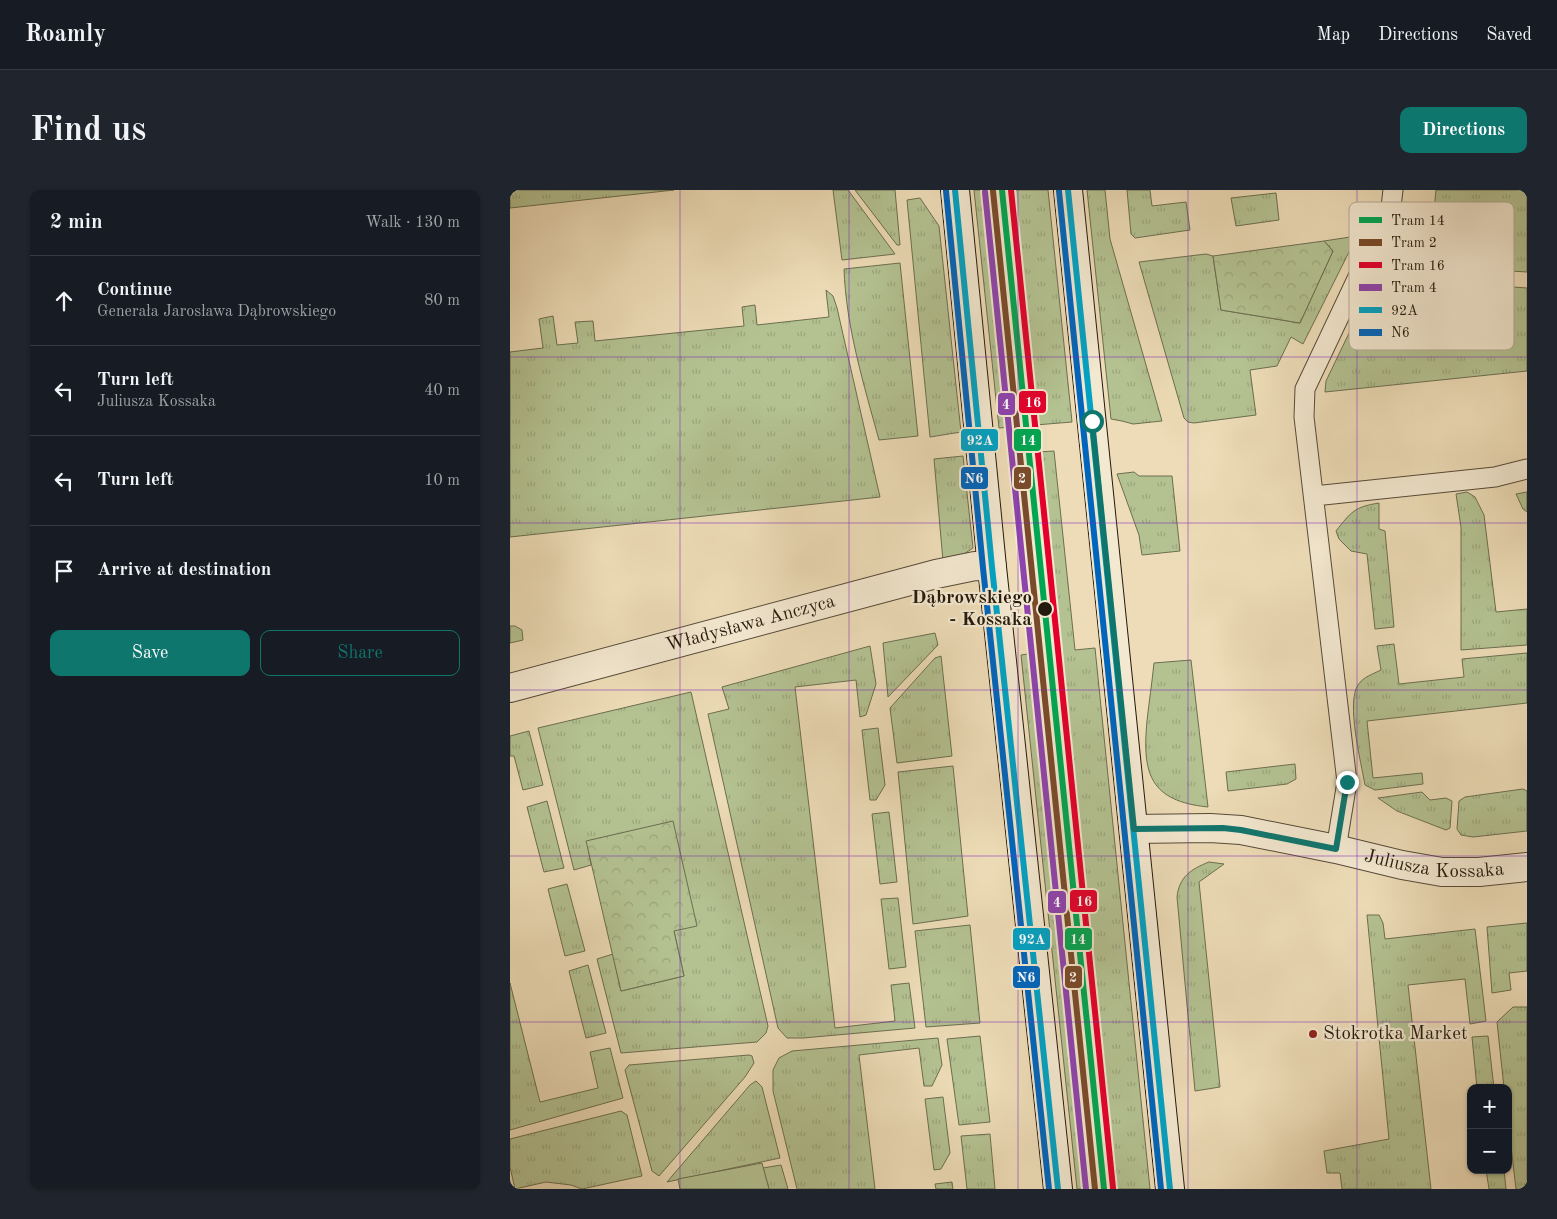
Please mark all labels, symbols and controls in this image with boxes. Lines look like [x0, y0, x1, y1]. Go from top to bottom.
text: Roamly [25, 23, 106, 47]
text: Map [1317, 26, 1350, 44]
text: Directions [1378, 26, 1458, 44]
text: Saved [1486, 26, 1532, 44]
button: Directions [1400, 107, 1527, 153]
text: Find us [30, 113, 146, 148]
legend [1349, 202, 1514, 350]
text: 2 min [50, 212, 103, 233]
text: Tram 14 [1391, 214, 1445, 228]
text: Walk · 130 m [365, 215, 460, 231]
text: Tram 2 [1391, 236, 1437, 250]
text: Tram 16 [1391, 259, 1445, 273]
text: Continue [97, 281, 172, 300]
text: Tram 4 [1391, 281, 1437, 295]
icon: ahead [50, 287, 78, 315]
text: 80 m [424, 293, 460, 309]
text: Generała Jarosława Dąbrowskiego [97, 304, 336, 320]
text: 92A [1391, 304, 1418, 318]
text: N6 [1391, 326, 1410, 340]
text: Turn left [97, 371, 174, 390]
icon: left [50, 377, 78, 405]
text: 40 m [424, 383, 460, 399]
line badge: 16 [1018, 390, 1047, 414]
line badge: 4 [997, 392, 1016, 416]
text: Juliusza Kossaka [97, 394, 216, 410]
text: 16 [1025, 396, 1041, 410]
text: 4 [1002, 398, 1010, 412]
route start [1081, 410, 1104, 433]
line badge: 92A [960, 428, 999, 452]
line badge: 14 [1013, 428, 1042, 452]
text: 92A [967, 434, 994, 448]
text: 14 [1020, 434, 1036, 448]
line badge: N6 [960, 466, 989, 490]
line badge: 2 [1013, 466, 1032, 490]
icon: left [50, 467, 78, 495]
text: Turn left [97, 471, 174, 490]
text: N6 [965, 472, 983, 486]
text: 2 [1018, 472, 1026, 486]
text: 10 m [424, 473, 460, 489]
icon: arrive [50, 557, 78, 585]
text: Arrive at destination [97, 561, 271, 580]
place label: Dąbrowskiego - Kossaka [912, 589, 1032, 630]
street label: Władysława Anczyca [664, 592, 838, 655]
marker: Dąbrowskiego - Kossaka [1036, 600, 1054, 618]
button: Save [50, 630, 250, 676]
button: Share [260, 630, 460, 676]
route end [1336, 771, 1359, 794]
street label: Juliusza Kossaka [1362, 847, 1506, 882]
line badge: 16 [1069, 889, 1098, 913]
line badge: 4 [1047, 890, 1067, 914]
text: 16 [1076, 895, 1092, 909]
text: 4 [1053, 896, 1061, 910]
line badge: 92A [1012, 927, 1051, 951]
line badge: 14 [1064, 927, 1093, 951]
text: 92A [1019, 933, 1046, 947]
text: 14 [1070, 933, 1086, 947]
line badge: N6 [1012, 965, 1041, 989]
line badge: 2 [1064, 965, 1083, 989]
text: N6 [1017, 971, 1035, 985]
text: 2 [1069, 971, 1077, 985]
place label: Stokrotka Market [1323, 1025, 1468, 1044]
marker: Stokrotka Market [1307, 1028, 1319, 1040]
map controls [1467, 1084, 1512, 1174]
button: + [1467, 1084, 1512, 1129]
button: − [1467, 1129, 1512, 1174]

